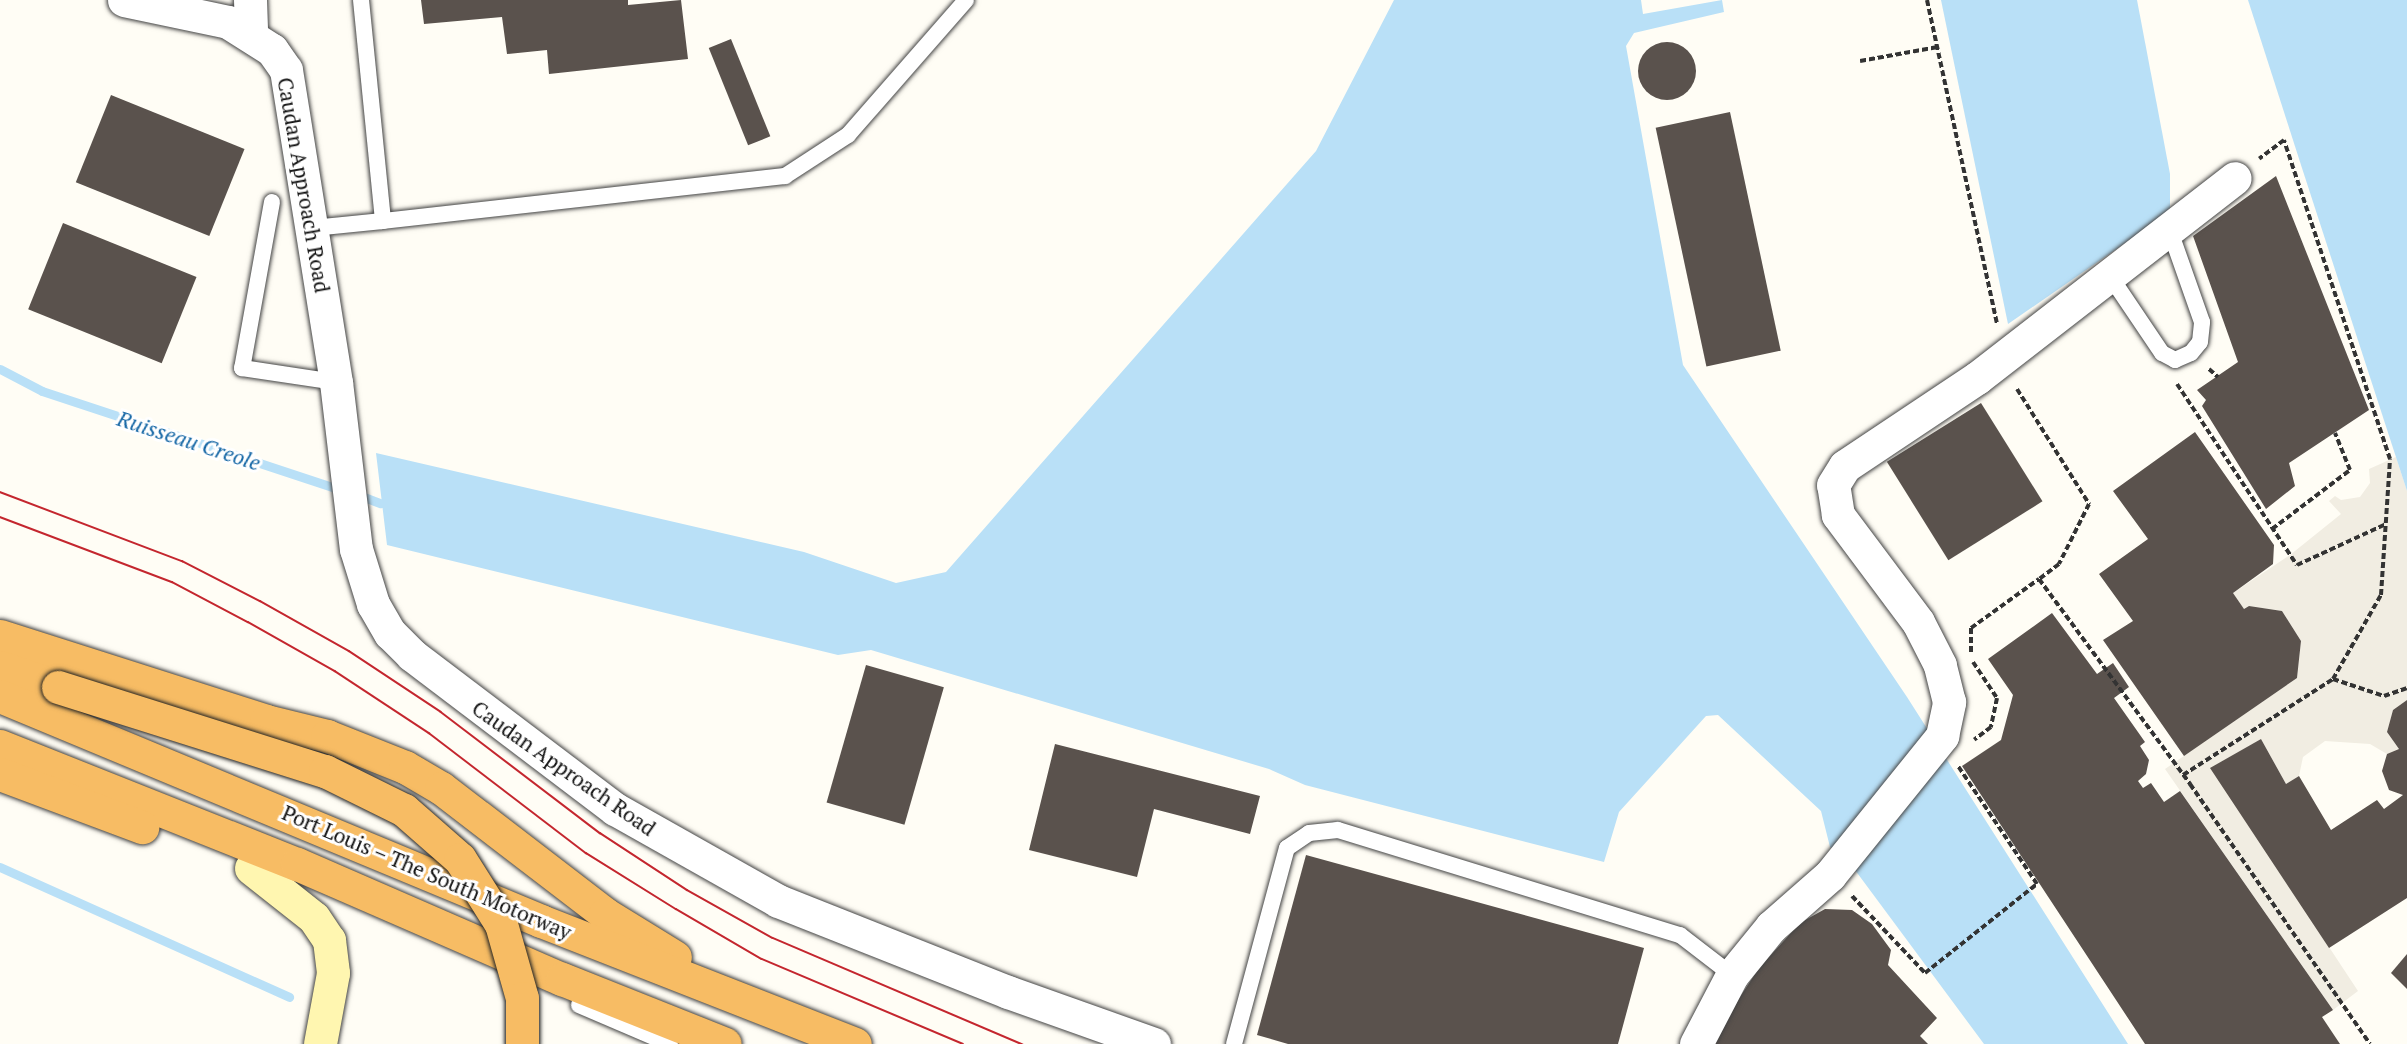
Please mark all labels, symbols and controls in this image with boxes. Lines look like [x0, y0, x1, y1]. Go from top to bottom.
street label: Caudan Approach Road [273, 75, 335, 295]
water label: Ruisseau Creole [114, 404, 264, 476]
street label: Caudan Approach Road [467, 695, 661, 841]
street label: Port Louis – The South Motorway [278, 799, 576, 945]

